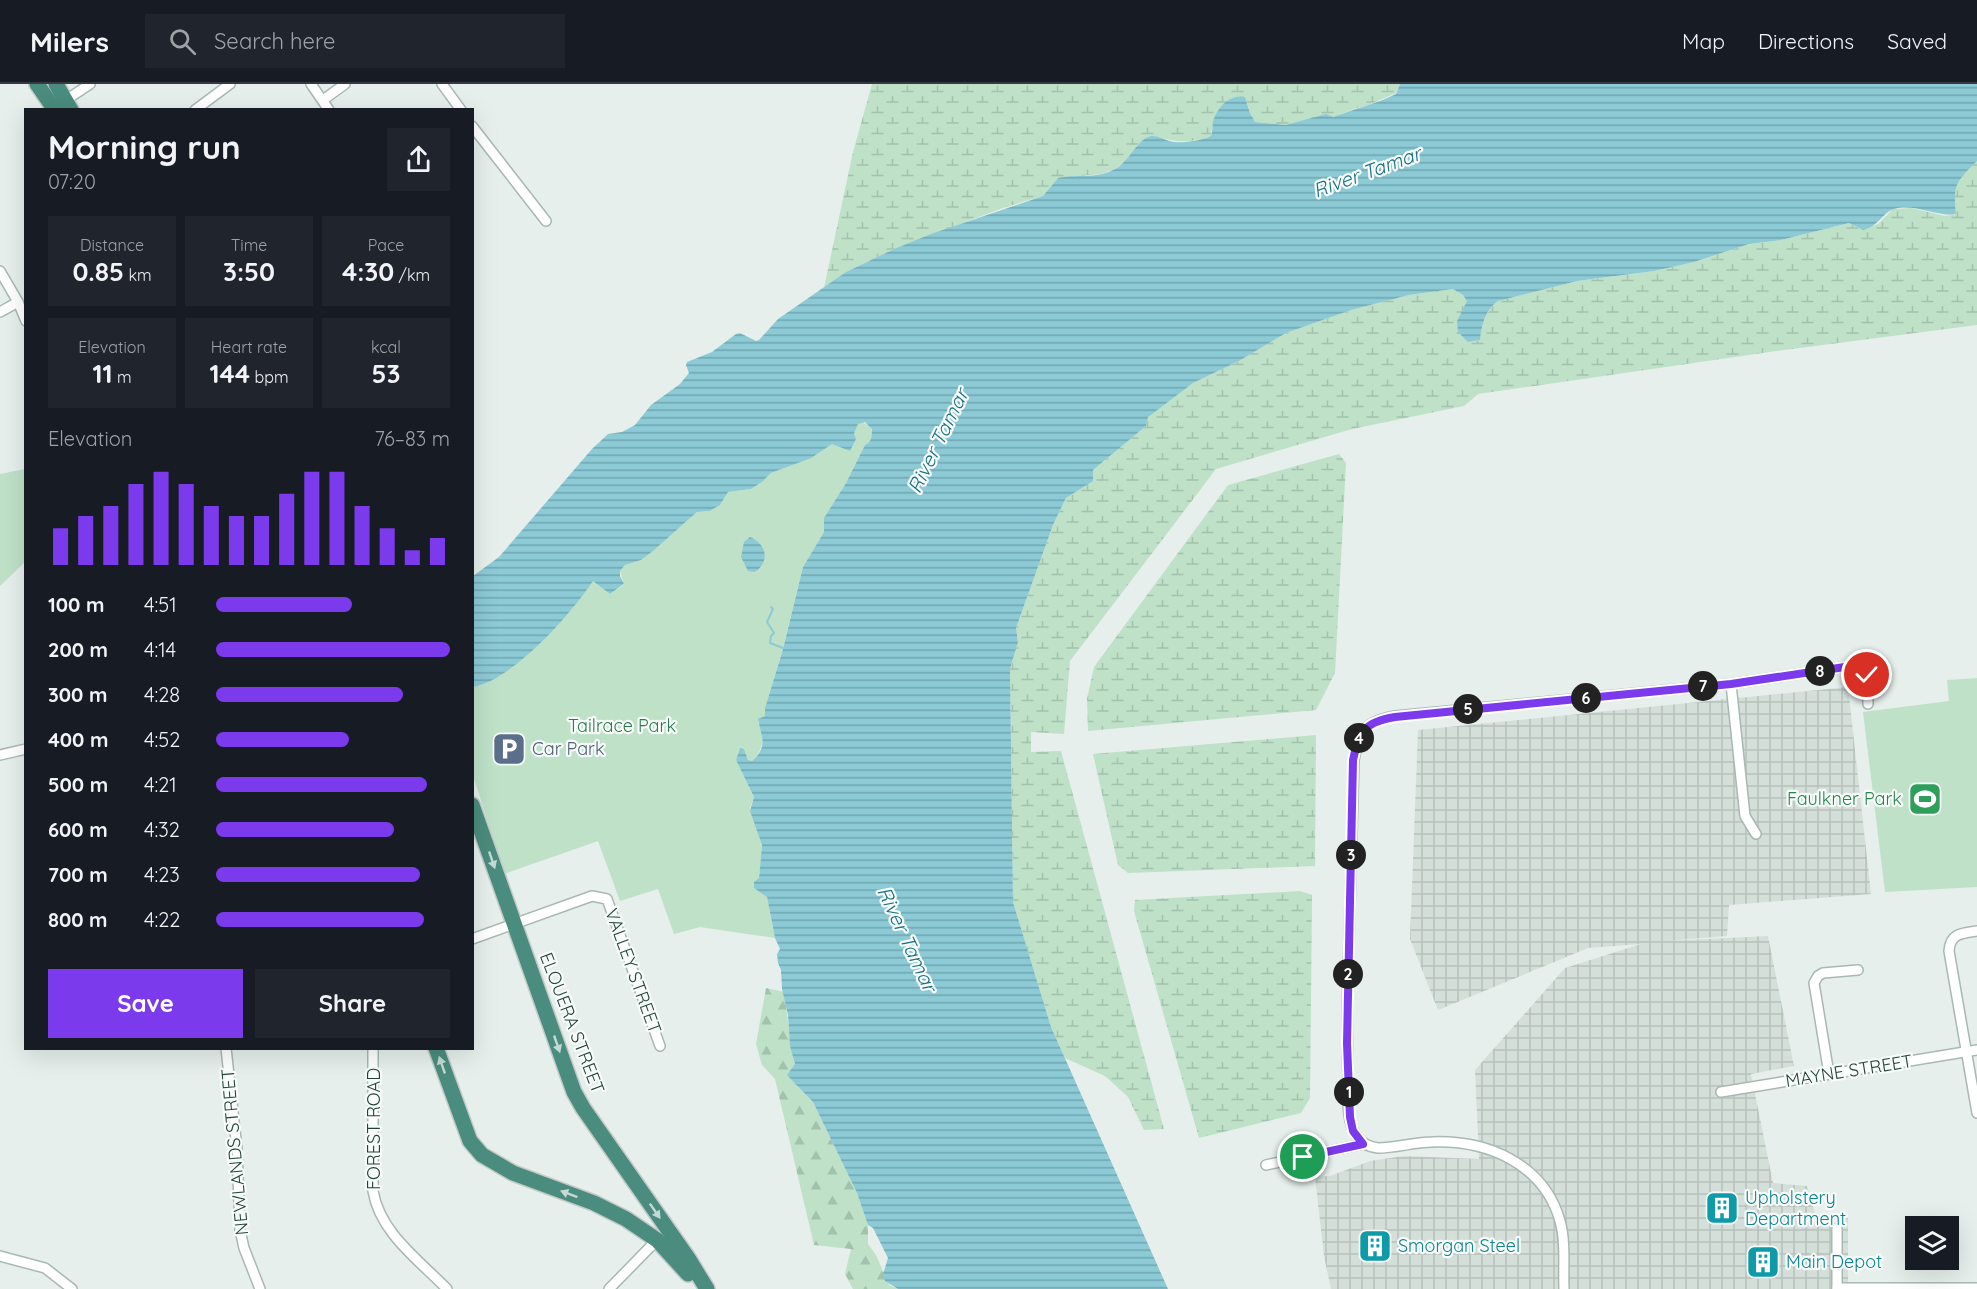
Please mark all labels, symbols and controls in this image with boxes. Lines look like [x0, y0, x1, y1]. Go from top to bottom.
search box [145, 14, 565, 68]
text: Milers [30, 24, 109, 59]
icon: search [166, 25, 199, 58]
text: Search here [214, 27, 335, 55]
text: Map [1682, 28, 1725, 54]
text: Directions [1758, 28, 1854, 54]
text: Saved [1887, 28, 1947, 54]
text: Morning run [48, 126, 241, 167]
button: share [387, 128, 450, 191]
water label: River Tamar [1310, 140, 1426, 203]
text: 07:20 [48, 169, 96, 194]
text: Distance [80, 235, 144, 255]
text: Time [231, 235, 267, 255]
text: Pace [368, 235, 404, 255]
text: 0.85 [72, 255, 124, 288]
text: 3:50 [223, 255, 275, 288]
text: 4:30 [342, 255, 394, 288]
text: km [124, 265, 152, 285]
text: /km [394, 265, 430, 285]
text: Elevation [78, 337, 146, 357]
text: Heart rate [211, 337, 287, 357]
text: kcal [371, 337, 401, 357]
text: 11 [92, 357, 113, 390]
text: 144 [209, 357, 250, 390]
text: 53 [372, 357, 400, 390]
text: m [113, 367, 132, 387]
text: bpm [250, 367, 289, 387]
water label: River Tamar [902, 383, 975, 497]
text: Elevation [48, 426, 132, 451]
text: 76–83 m [374, 426, 450, 451]
text: 100 m [48, 592, 104, 617]
text: 4:51 [144, 592, 177, 617]
text: 200 m [48, 637, 108, 662]
text: 4:14 [144, 637, 176, 662]
pin [1841, 649, 1892, 700]
pin: 8 [1805, 656, 1835, 686]
icon: check [1850, 658, 1883, 691]
text: 8 [1816, 661, 1824, 681]
pin: 7 [1688, 671, 1718, 701]
text: 7 [1699, 676, 1707, 696]
text: 300 m [48, 682, 107, 707]
text: 4:28 [144, 682, 180, 707]
pin: 6 [1571, 683, 1601, 713]
text: 6 [1582, 688, 1590, 708]
pin: 5 [1453, 694, 1483, 724]
text: 5 [1463, 699, 1473, 719]
park label: Tailrace Park [568, 714, 676, 737]
pin: 4 [1344, 723, 1374, 753]
text: 400 m [48, 727, 108, 752]
text: 4:52 [144, 727, 180, 752]
text: 4 [1354, 728, 1364, 748]
parking icon: Car Park [491, 731, 527, 767]
place label: Car Park [532, 737, 605, 760]
text: 500 m [48, 772, 108, 797]
text: 4:21 [144, 772, 177, 797]
sports icon: Faulkner Park [1907, 781, 1943, 817]
place label: Faulkner Park [1787, 787, 1902, 810]
text: 600 m [48, 817, 108, 842]
text: 4:32 [144, 817, 180, 842]
pin: 3 [1336, 840, 1366, 870]
text: 3 [1347, 845, 1355, 865]
one-way arrow [488, 851, 498, 869]
text: 700 m [48, 862, 108, 887]
text: 4:23 [144, 862, 180, 887]
water label: River Tamar [872, 882, 944, 997]
street label: VALLEY STREET [600, 905, 667, 1037]
text: 800 m [48, 907, 108, 932]
text: 4:22 [144, 907, 180, 932]
street label: ELOUERA STREET [535, 949, 610, 1097]
pin: 2 [1333, 959, 1363, 989]
text: 2 [1343, 964, 1353, 984]
button: Save [48, 969, 243, 1038]
button: Share [255, 969, 450, 1038]
one-way arrow [552, 1035, 562, 1053]
street label: MAYNE STREET [1784, 1049, 1914, 1092]
one-way arrow [437, 1056, 447, 1074]
street label: NEWLANDS STREET [216, 1068, 253, 1236]
street label: FOREST ROAD [362, 1068, 385, 1190]
pin: 1 [1334, 1077, 1364, 1107]
text: 1 [1346, 1082, 1352, 1102]
pin [1277, 1131, 1328, 1182]
icon: arrive [1286, 1140, 1319, 1173]
place label: Upholstery Department [1745, 1186, 1846, 1230]
one-way arrow [560, 1189, 578, 1198]
building icon: Upholstery Department [1704, 1190, 1740, 1226]
one-way arrow [649, 1203, 661, 1219]
map controls [1905, 1216, 1959, 1270]
button: layers [1905, 1216, 1959, 1270]
building icon: Smorgan Steel [1357, 1228, 1393, 1264]
place label: Smorgan Steel [1398, 1234, 1520, 1257]
building icon: Main Depot [1745, 1244, 1781, 1280]
place label: Main Depot [1786, 1250, 1882, 1273]

